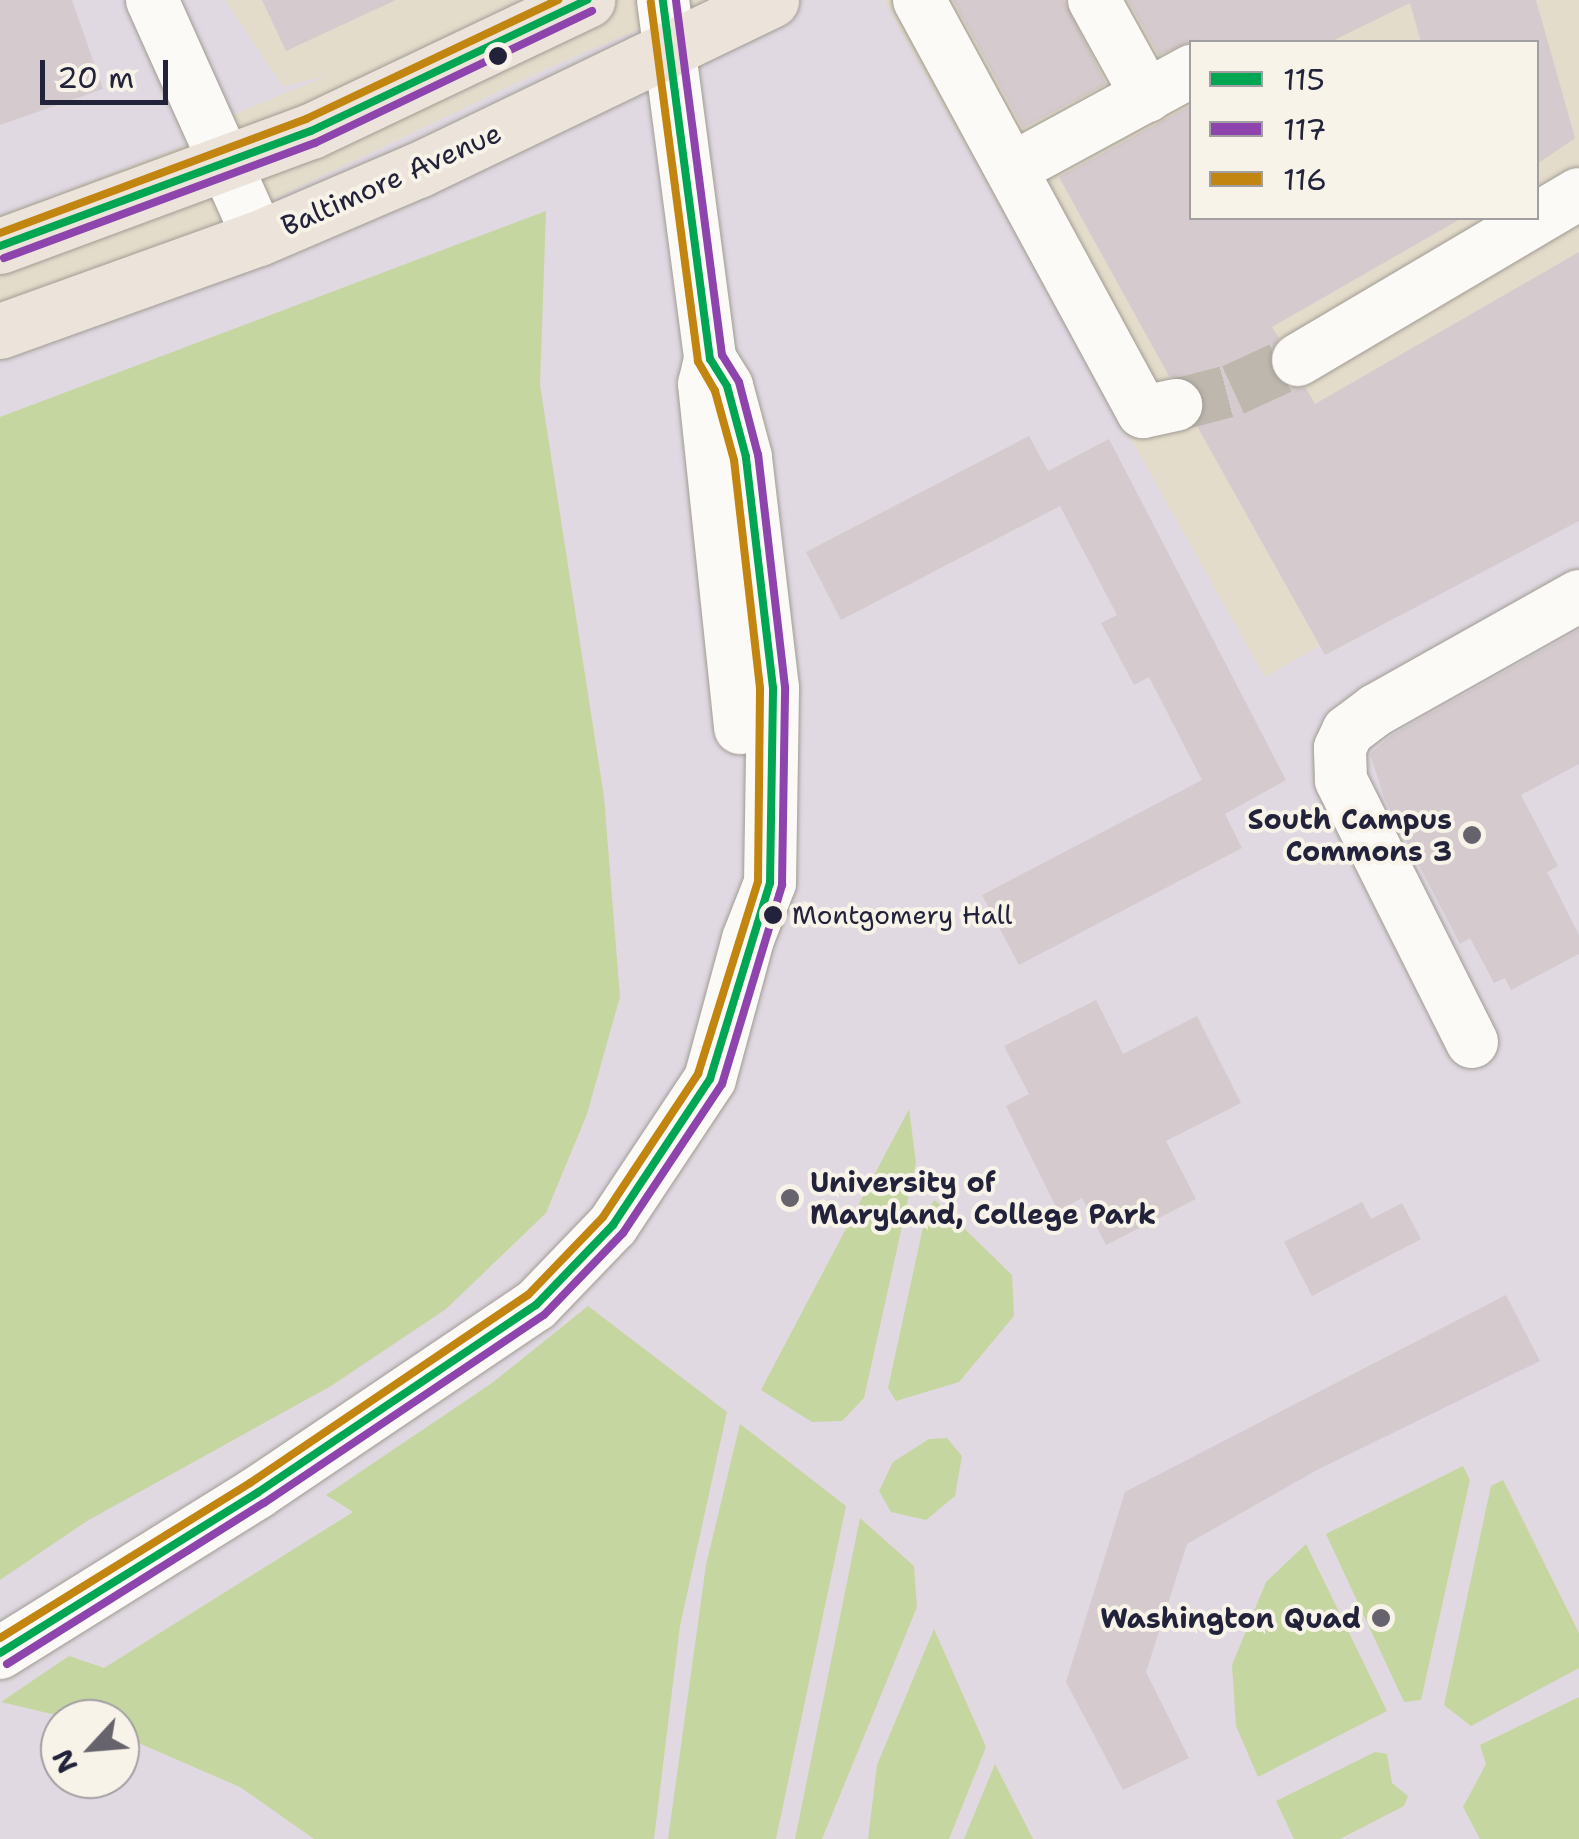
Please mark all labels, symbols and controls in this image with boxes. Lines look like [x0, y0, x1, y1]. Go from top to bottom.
scale bar [45, 40, 172, 102]
legend [1189, 40, 1539, 220]
unlabelled marker [488, 46, 508, 66]
text: 20 m [57, 57, 134, 98]
text: 115 [1283, 59, 1325, 100]
text: 117 [1283, 109, 1327, 150]
street label: Baltimore Avenue [276, 115, 506, 243]
text: 116 [1283, 159, 1327, 200]
place label: South Campus Commons 3 [1248, 802, 1452, 868]
marker: South Campus Commons 3 [1461, 824, 1483, 846]
place label: Montgomery Hall [792, 899, 1012, 931]
marker: Montgomery Hall [763, 905, 783, 925]
place label: University of Maryland, College Park [810, 1165, 1156, 1231]
marker: University of Maryland, College Park [779, 1187, 801, 1209]
place label: Washington Quad [1100, 1601, 1361, 1635]
marker: Washington Quad [1370, 1607, 1392, 1629]
north arrow [40, 1699, 140, 1799]
text: N [43, 1743, 87, 1780]

